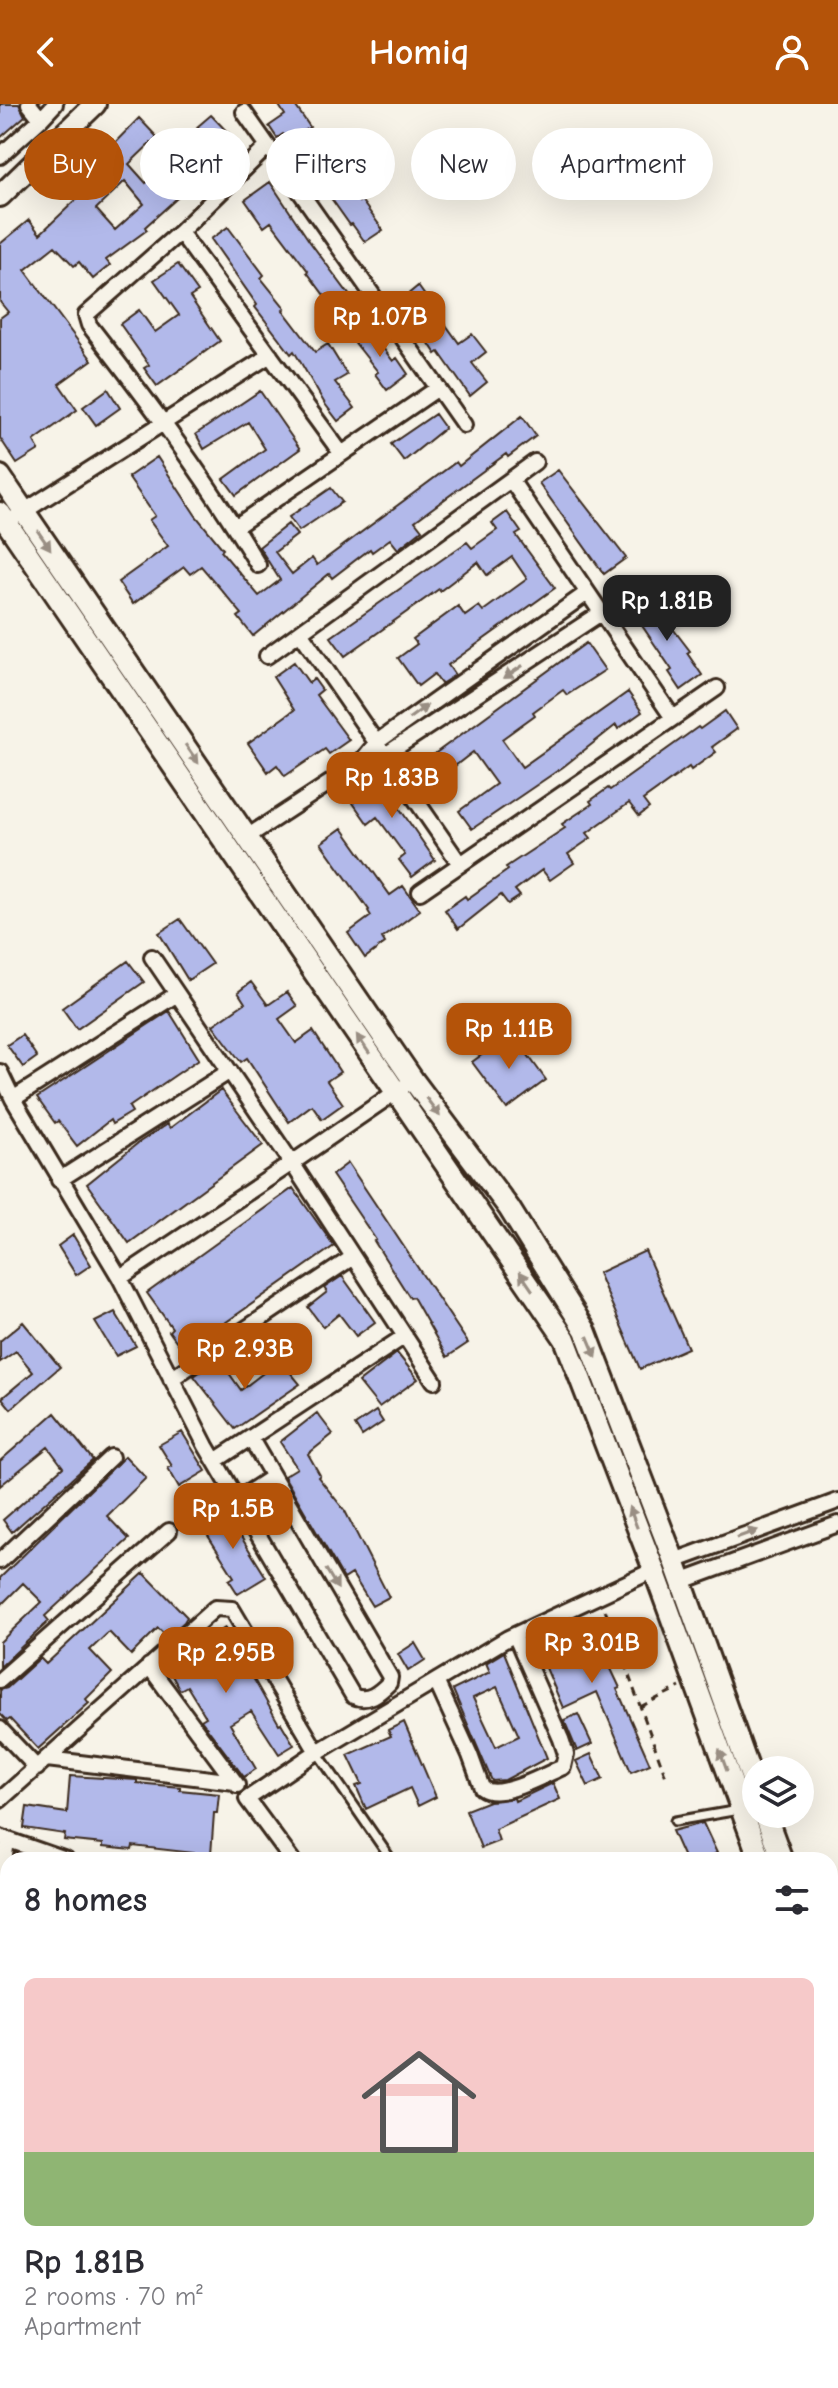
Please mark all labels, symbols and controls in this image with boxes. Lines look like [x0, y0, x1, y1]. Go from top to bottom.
icon: back [24, 30, 68, 74]
icon: person [770, 30, 814, 74]
text: Homiq [369, 32, 469, 73]
chip: Buy [24, 128, 124, 200]
chip: Rent [140, 128, 250, 200]
chip: Filters [266, 128, 395, 200]
chip: New [411, 128, 516, 200]
chip: Apartment [532, 128, 713, 200]
pin: Rp 1.07B [297, 291, 463, 359]
text: Rp 1.07B [332, 302, 428, 332]
one-way arrow [36, 529, 51, 550]
pin: Rp 1.81B [584, 575, 750, 643]
text: Rp 1.81B [621, 586, 713, 616]
one-way arrow [502, 664, 523, 679]
one-way arrow [408, 705, 428, 721]
one-way arrow [184, 743, 199, 764]
pin: Rp 1.83B [309, 752, 475, 820]
text: Rp 1.83B [345, 763, 439, 793]
pin: Rp 1.11B [426, 1003, 592, 1071]
text: Rp 1.11B [464, 1014, 554, 1044]
one-way arrow [356, 1033, 371, 1054]
one-way arrow [425, 1097, 441, 1117]
one-way arrow [519, 1271, 534, 1292]
pin: Rp 2.93B [162, 1323, 328, 1391]
text: Rp 2.93B [196, 1334, 294, 1364]
one-way arrow [585, 1335, 598, 1359]
pin: Rp 1.5B [159, 1483, 307, 1551]
text: Rp 1.5B [192, 1494, 274, 1524]
one-way arrow [626, 1505, 639, 1529]
one-way arrow [735, 1527, 759, 1540]
one-way arrow [325, 1568, 339, 1590]
pin: Rp 3.01B [509, 1617, 675, 1685]
pin: Rp 2.95B [143, 1627, 309, 1695]
text: Rp 3.01B [544, 1628, 640, 1658]
text: Rp 2.95B [177, 1638, 275, 1668]
one-way arrow [717, 1748, 729, 1772]
map controls [742, 1756, 814, 1828]
button: layers [742, 1756, 814, 1828]
icon: filters [770, 1878, 814, 1922]
text: 8 homes [24, 1880, 147, 1920]
icon: home [347, 2030, 491, 2174]
text: Rp 1.81B [24, 2242, 145, 2282]
text: 2 rooms · 70 m² [24, 2282, 203, 2312]
text: Apartment [24, 2312, 140, 2342]

